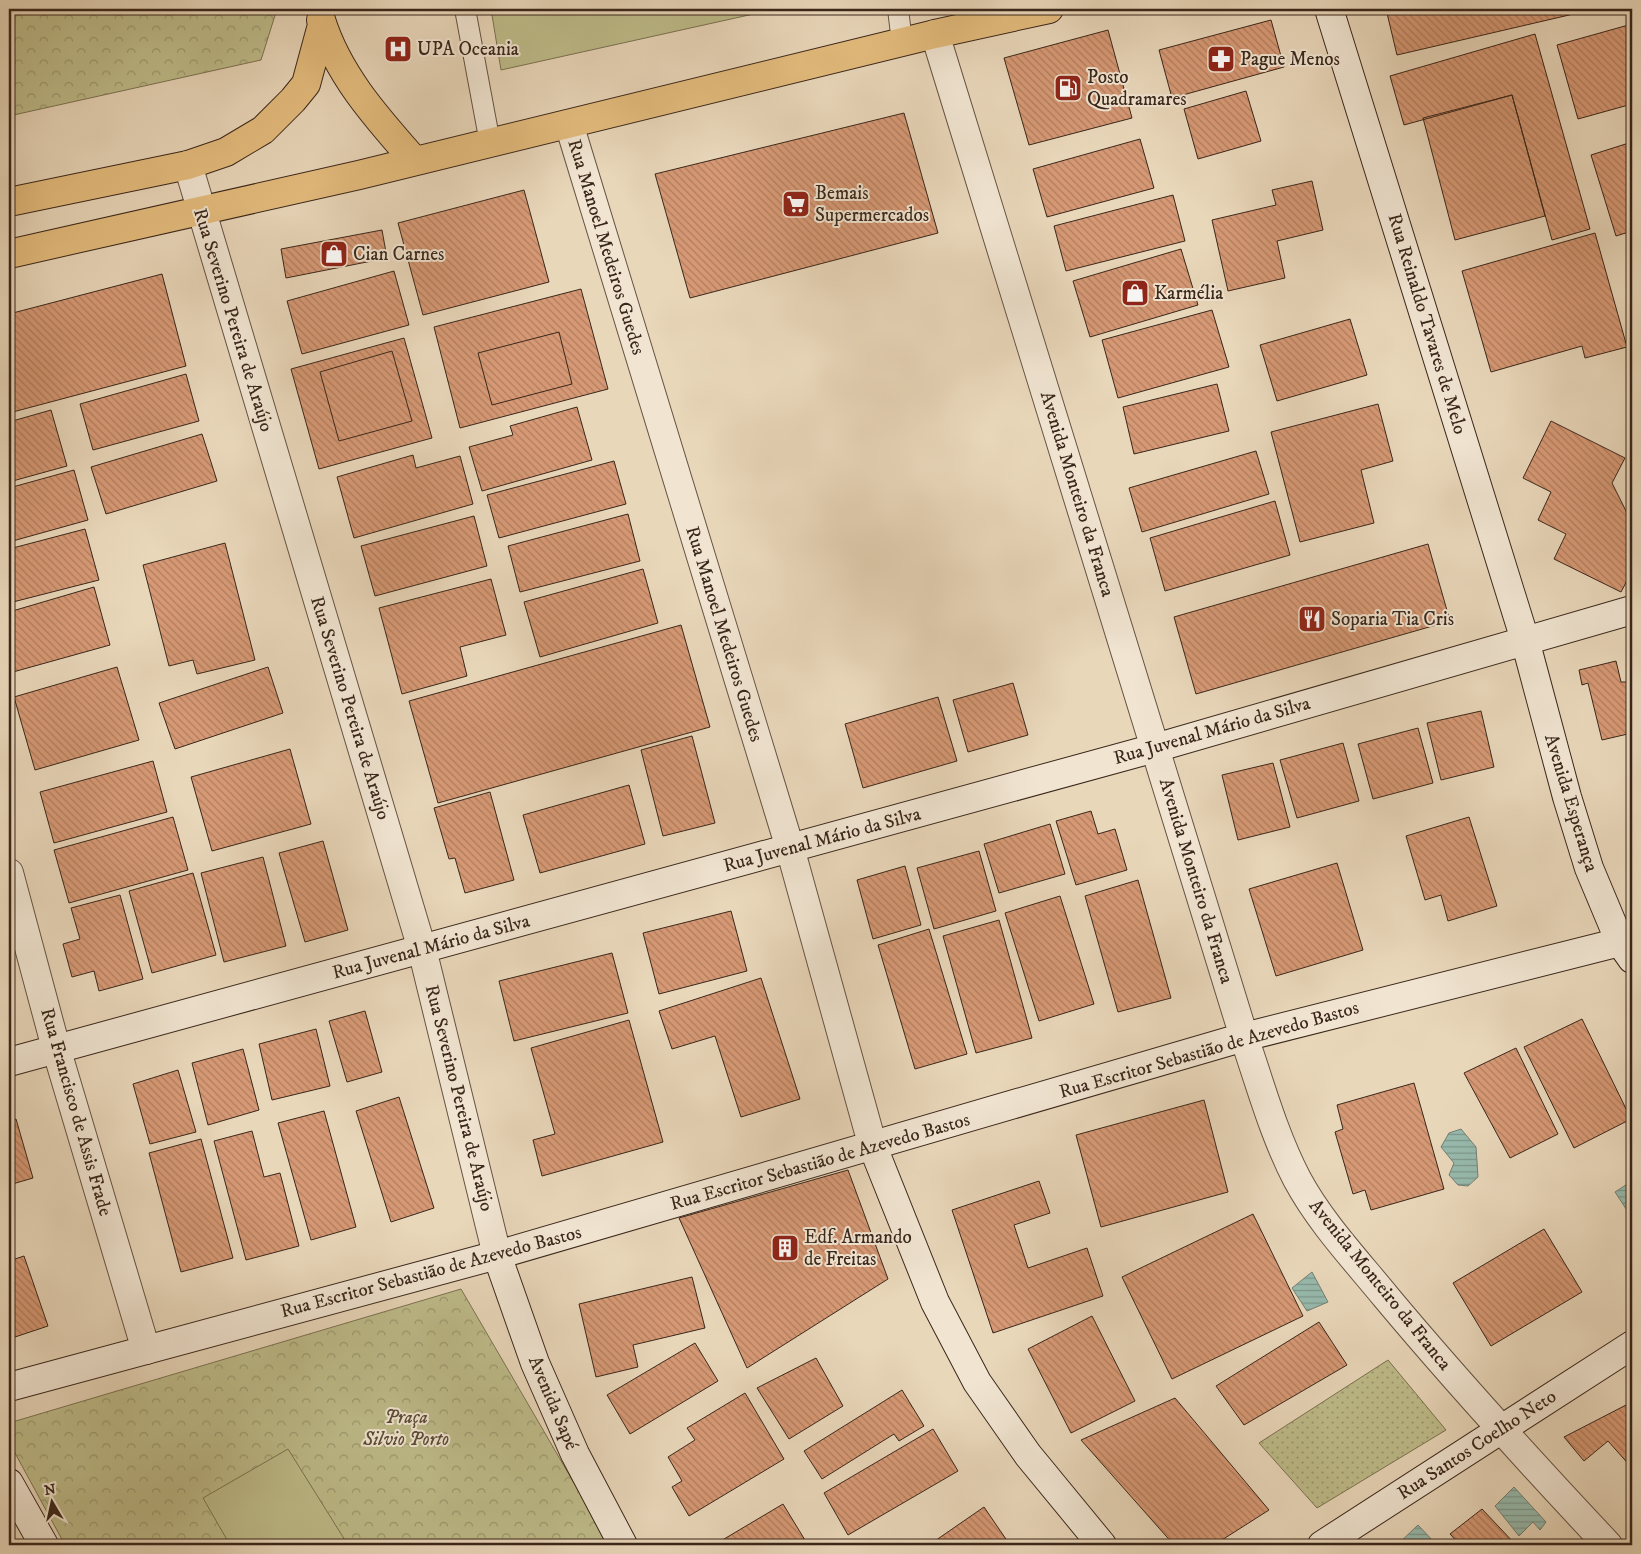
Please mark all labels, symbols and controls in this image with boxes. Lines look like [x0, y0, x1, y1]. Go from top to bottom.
hospital icon: UPA Oceania [383, 34, 413, 64]
place label: UPA Oceania [417, 38, 519, 61]
pharmacy icon: Pague Menos [1206, 44, 1236, 74]
place label: Pague Menos [1240, 48, 1340, 71]
place label: Posto Quadramares [1087, 66, 1187, 111]
fuel station icon: Posto Quadramares [1053, 73, 1083, 103]
street label: Rua Manoel Medeiros Guedes [562, 136, 650, 358]
place label: Bemais Supermercados [815, 182, 929, 227]
supermarket icon: Bemais Supermercados [781, 189, 811, 219]
street label: Rua Severino Pereira de Araújo [188, 205, 278, 435]
street label: Rua Reinaldo Tavares de Melo [1382, 211, 1472, 437]
shop icon: Cian Carnes [319, 239, 349, 269]
place label: Cian Carnes [353, 243, 444, 266]
shop icon: Karmélia [1120, 278, 1150, 308]
place label: Karmélia [1154, 282, 1223, 305]
street label: Avenida Monteiro da Franca [1035, 389, 1119, 599]
street label: Rua Manoel Medeiros Guedes [680, 523, 768, 745]
street label: Rua Severino Pereira de Araújo [305, 593, 395, 823]
restaurant icon: Soparia Tia Cris [1297, 604, 1327, 634]
place label: Soparia Tia Cris [1331, 608, 1454, 631]
street label: Rua Juvenal Mário da Silva [1111, 692, 1313, 770]
street label: Avenida Esperança [1539, 731, 1603, 875]
street label: Avenida Monteiro da Franca [1154, 776, 1238, 986]
street label: Rua Juvenal Mário da Silva [721, 803, 923, 877]
street label: Rua Juvenal Mário da Silva [330, 910, 532, 984]
street label: Rua Severino Pereira de Araújo [420, 982, 498, 1214]
street label: Rua Escritor Sebastião de Azevedo Bastos [1057, 996, 1361, 1104]
street label: Rua Francisco de Assis Frade [35, 1005, 117, 1219]
street label: Rua Escritor Sebastião de Azevedo Bastos [668, 1108, 972, 1216]
street label: Avenida Monteiro da Franca [1304, 1195, 1456, 1375]
street label: Rua Escritor Sebastião de Azevedo Bastos [278, 1221, 584, 1323]
place label: Edf. Armando de Freitas [804, 1226, 912, 1271]
building icon: Edf. Armando de Freitas [770, 1233, 800, 1263]
street label: Avenida Sapé [523, 1353, 583, 1454]
street label: Rua Santos Coelho Neto [1393, 1385, 1561, 1505]
park label: Praça Silvio Porto [362, 1406, 449, 1451]
north arrow [28, 1476, 78, 1526]
text: N [43, 1480, 58, 1500]

